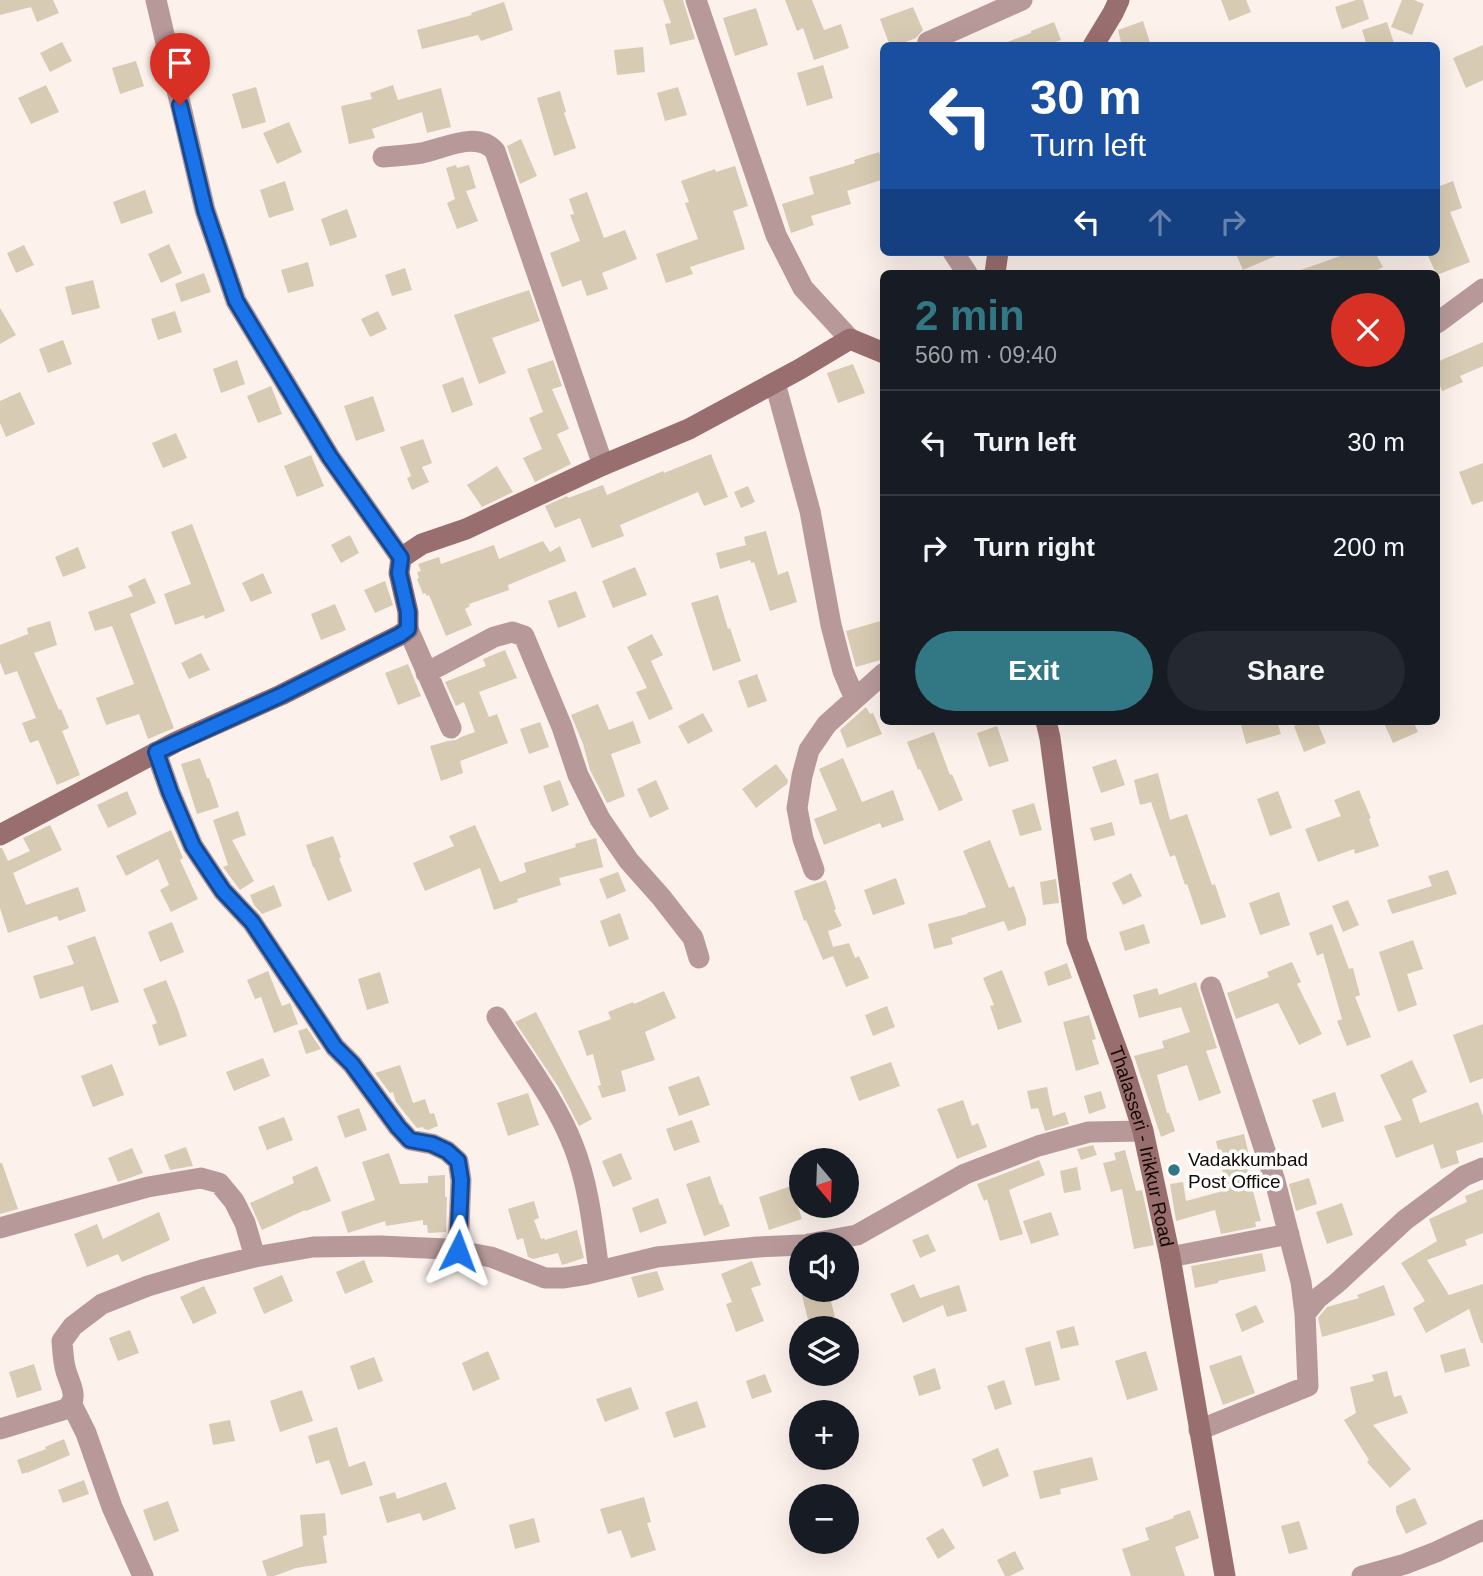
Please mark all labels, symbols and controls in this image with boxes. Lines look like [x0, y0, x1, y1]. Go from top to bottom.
pin [150, 33, 210, 105]
icon: arrive [161, 44, 199, 82]
icon: left [915, 70, 1006, 161]
text: 30 m [1030, 70, 1142, 124]
text: Turn left [1030, 127, 1146, 163]
icon: left [1068, 203, 1106, 241]
icon: ahead [1141, 203, 1179, 241]
icon: right [1214, 203, 1252, 241]
text: 2 min [915, 292, 1025, 339]
button: close [1331, 293, 1405, 367]
text: 560 m · 09:40 [915, 342, 1057, 368]
icon: left [915, 424, 953, 462]
text: Turn left [974, 427, 1076, 457]
text: 30 m [1347, 427, 1405, 457]
icon: right [915, 529, 953, 567]
text: Turn right [974, 532, 1095, 562]
text: 200 m [1333, 532, 1405, 562]
button: Exit [915, 631, 1153, 711]
button: Share [1167, 631, 1405, 711]
street label: Thalasseri - Irikkur Road [1105, 1043, 1178, 1249]
north arrow [789, 1148, 859, 1218]
map controls [789, 1148, 859, 1554]
place label: Vadakkumbad Post Office [1188, 1149, 1308, 1192]
marker: Vadakkumbad Post Office [1166, 1162, 1182, 1178]
position arrow [421, 1214, 495, 1288]
button: sound [789, 1232, 859, 1302]
button: layers [789, 1316, 859, 1386]
button: + [789, 1400, 859, 1470]
button: − [789, 1484, 859, 1554]

